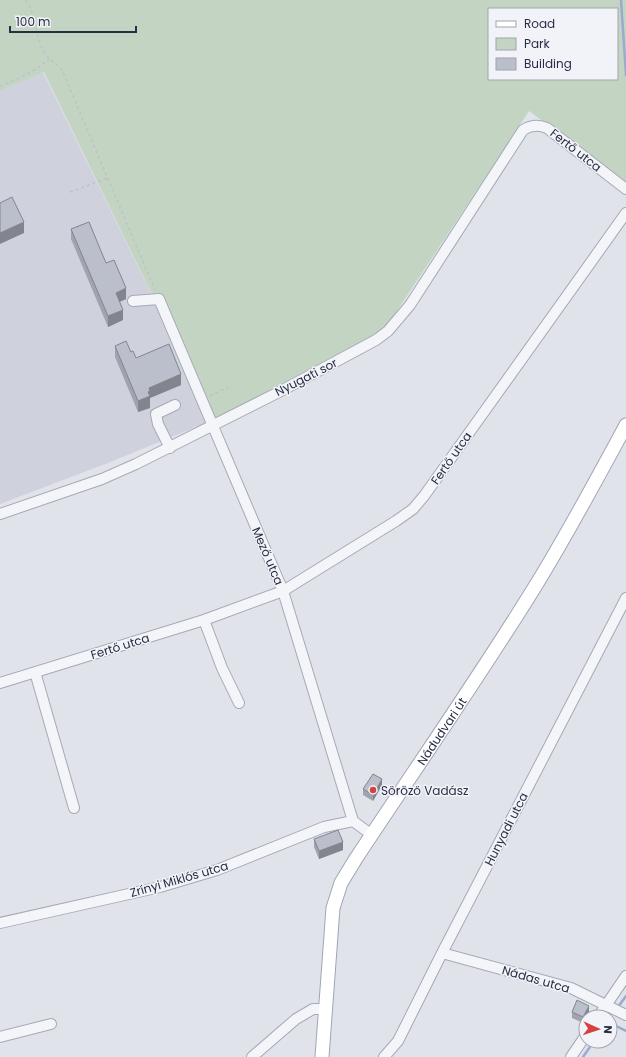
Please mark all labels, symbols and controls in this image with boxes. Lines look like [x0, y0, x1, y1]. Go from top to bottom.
scale bar [10, 8, 136, 34]
legend [488, 8, 618, 80]
text: 100 m [16, 13, 50, 30]
text: Road [524, 15, 555, 32]
text: Park [524, 35, 551, 52]
text: Building [524, 55, 572, 72]
street label: Fertő utca [547, 125, 605, 175]
street label: Nyugati sor [272, 354, 341, 400]
street label: Fertő utca [427, 428, 475, 488]
street label: Mező utca [248, 524, 288, 588]
street label: Fertő utca [89, 629, 151, 663]
street label: Nádudvari út [413, 694, 470, 768]
place label: Söröző Vadász [381, 782, 468, 799]
marker: Söröző Vadász [368, 785, 378, 795]
street label: Hunyadi utca [480, 789, 532, 869]
street label: Zrínyi Miklós utca [128, 857, 230, 901]
street label: Nádas utca [500, 961, 572, 997]
north arrow [578, 1009, 618, 1049]
text: N [600, 1025, 616, 1034]

